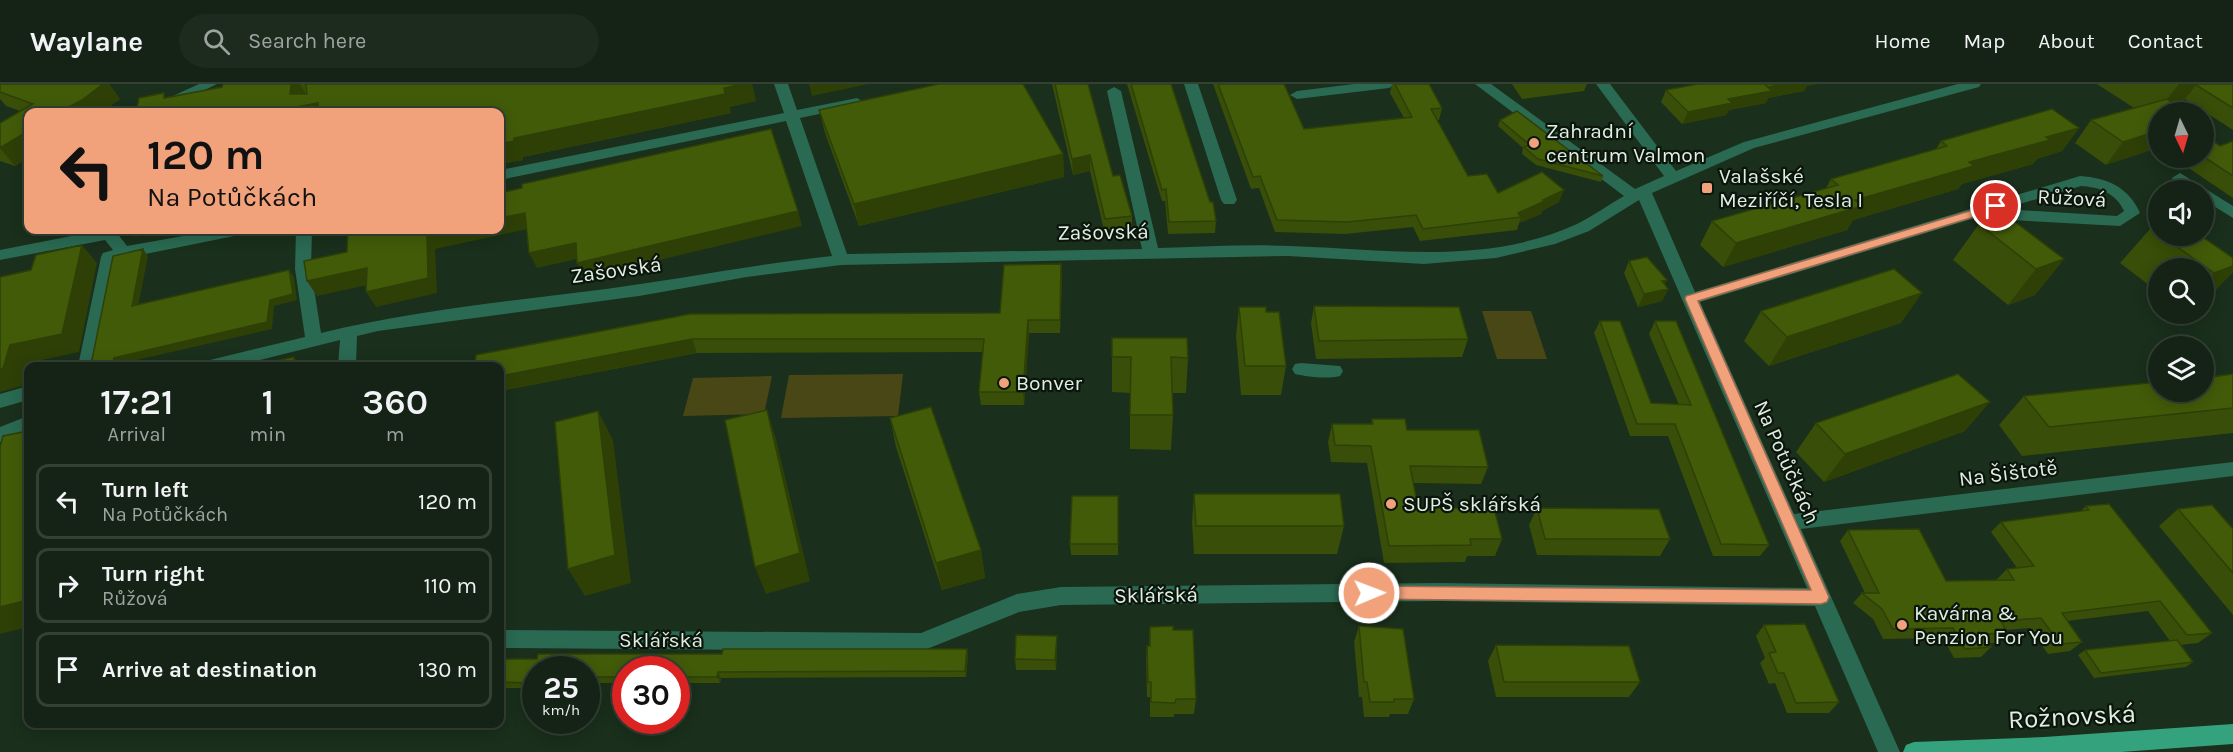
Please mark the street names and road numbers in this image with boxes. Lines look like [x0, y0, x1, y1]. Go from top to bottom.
street label: Růžová [2037, 184, 2107, 212]
street label: Zašovská [1057, 219, 1149, 245]
street label: Zašovská [569, 252, 663, 288]
street label: Na Potůčkách [1749, 397, 1825, 527]
street label: Na Šištotě [1957, 455, 2059, 491]
street label: Sklářská [1114, 582, 1198, 608]
street label: Sklářská [619, 628, 703, 652]
street label: Rožnovská [2007, 698, 2137, 735]

